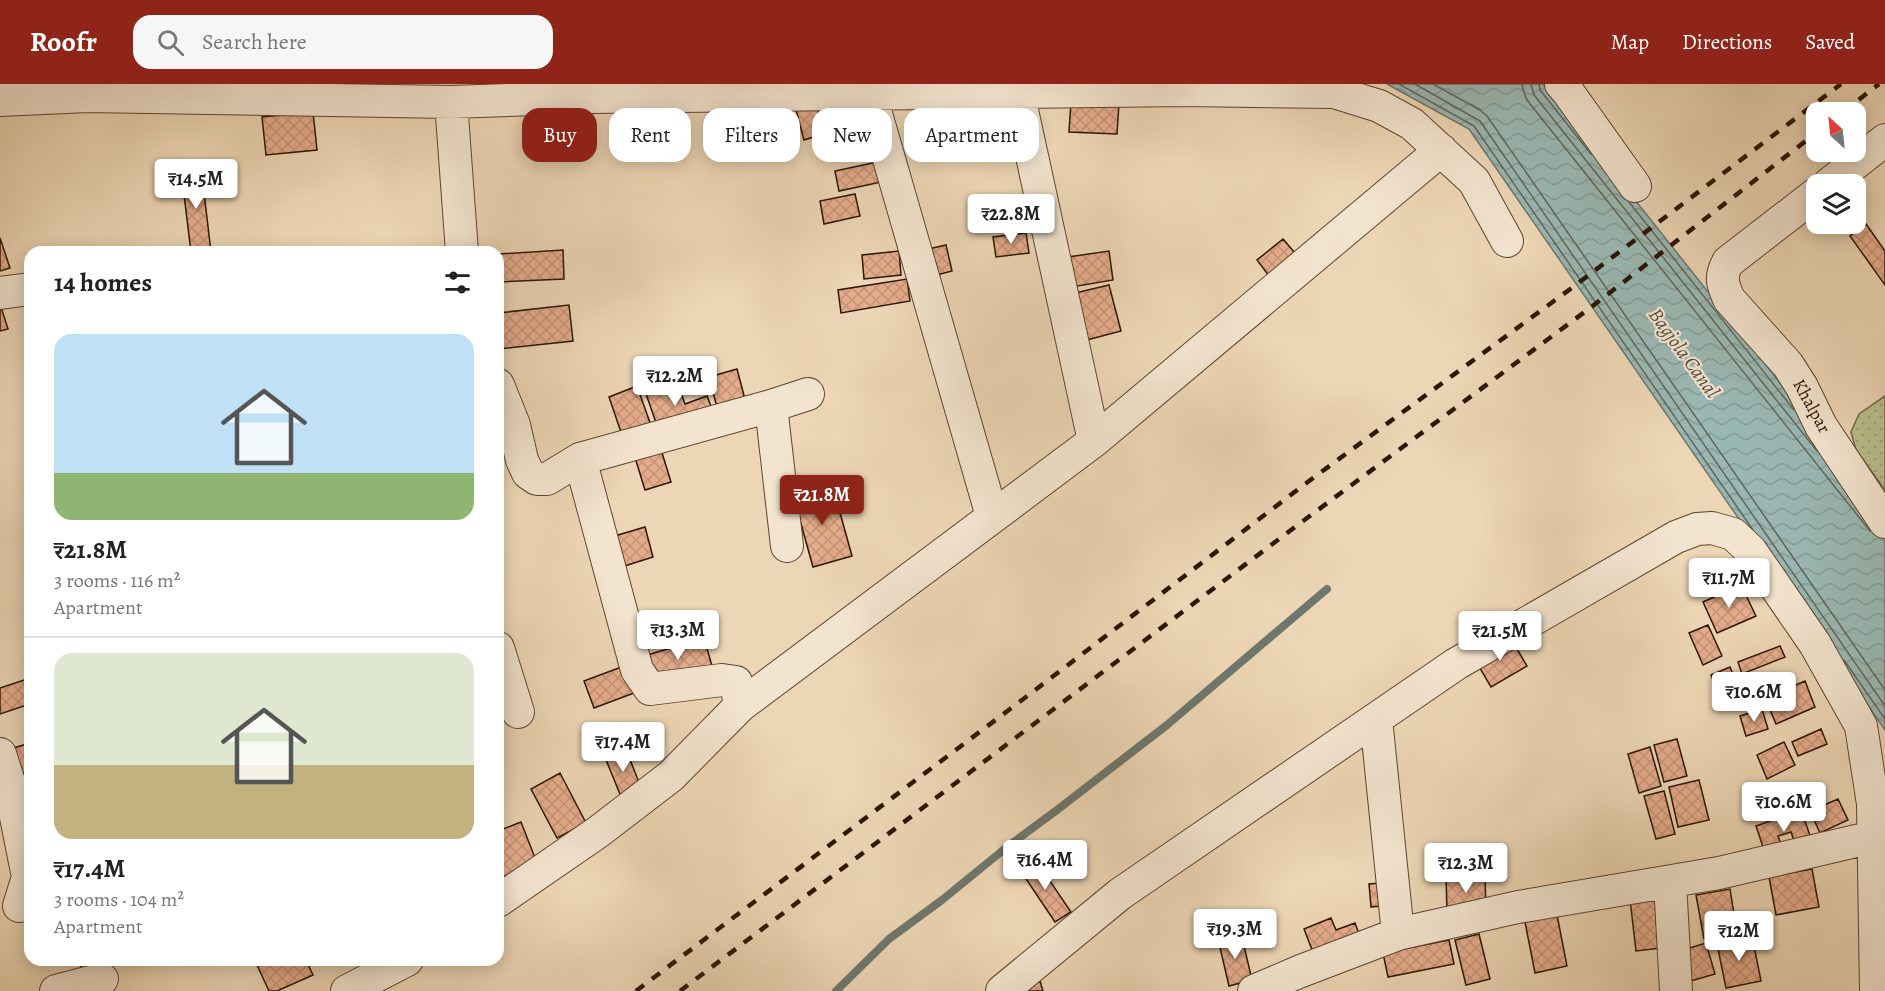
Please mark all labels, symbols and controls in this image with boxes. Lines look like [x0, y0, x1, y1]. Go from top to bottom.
search box [133, 15, 553, 69]
text: Roofr [30, 23, 97, 61]
icon: search [154, 26, 187, 59]
text: Search here [202, 27, 307, 57]
text: Map [1611, 28, 1649, 56]
text: Directions [1682, 28, 1772, 56]
text: Saved [1805, 28, 1855, 56]
north arrow [1806, 102, 1866, 162]
map controls [1806, 102, 1866, 234]
chip: Buy [522, 108, 597, 162]
chip: Rent [609, 108, 691, 162]
chip: Filters [703, 108, 800, 162]
chip: New [812, 108, 892, 162]
chip: Apartment [904, 108, 1039, 162]
pin: ₹14.5M [147, 159, 245, 210]
text: ₹14.5M [169, 165, 223, 192]
button: layers [1806, 174, 1866, 234]
pin: ₹22.8M [962, 194, 1060, 245]
text: ₹22.8M [982, 200, 1040, 227]
text: 14 homes [54, 265, 152, 300]
icon: filters [441, 266, 474, 299]
water label: Bagjola Canal [1642, 303, 1726, 403]
pin: ₹12.2M [626, 356, 724, 407]
text: ₹12.2M [647, 362, 703, 389]
icon: home [210, 373, 318, 481]
street label: Khalpar [1787, 375, 1837, 437]
pin: ₹21.8M [773, 475, 871, 526]
text: ₹21.8M [794, 481, 850, 508]
text: ₹21.8M [54, 532, 127, 567]
pin: ₹11.7M [1680, 558, 1778, 609]
text: ₹11.7M [1703, 564, 1755, 591]
text: 3 rooms · 116 m² [54, 567, 180, 594]
text: Apartment [54, 594, 143, 621]
pin: ₹13.3M [629, 610, 727, 661]
pin: ₹21.5M [1451, 611, 1549, 662]
text: ₹13.3M [651, 616, 705, 643]
text: ₹21.5M [1472, 617, 1528, 644]
pin: ₹10.6M [1705, 672, 1803, 723]
text: ₹10.6M [1726, 678, 1782, 705]
icon: home [210, 692, 318, 800]
pin: ₹17.4M [574, 722, 672, 773]
text: ₹17.4M [596, 728, 650, 755]
pin: ₹10.6M [1735, 782, 1833, 833]
text: ₹10.6M [1756, 788, 1812, 815]
pin: ₹16.4M [996, 840, 1094, 891]
pin: ₹12.3M [1417, 843, 1515, 894]
text: ₹16.4M [1017, 846, 1073, 873]
text: ₹12.3M [1438, 849, 1494, 876]
text: ₹17.4M [54, 851, 125, 886]
text: 3 rooms · 104 m² [54, 886, 184, 913]
pin: ₹19.3M [1186, 909, 1284, 960]
pin: ₹12M [1703, 911, 1775, 962]
text: Apartment [54, 913, 143, 940]
text: ₹19.3M [1208, 915, 1262, 942]
text: ₹12M [1718, 917, 1760, 944]

